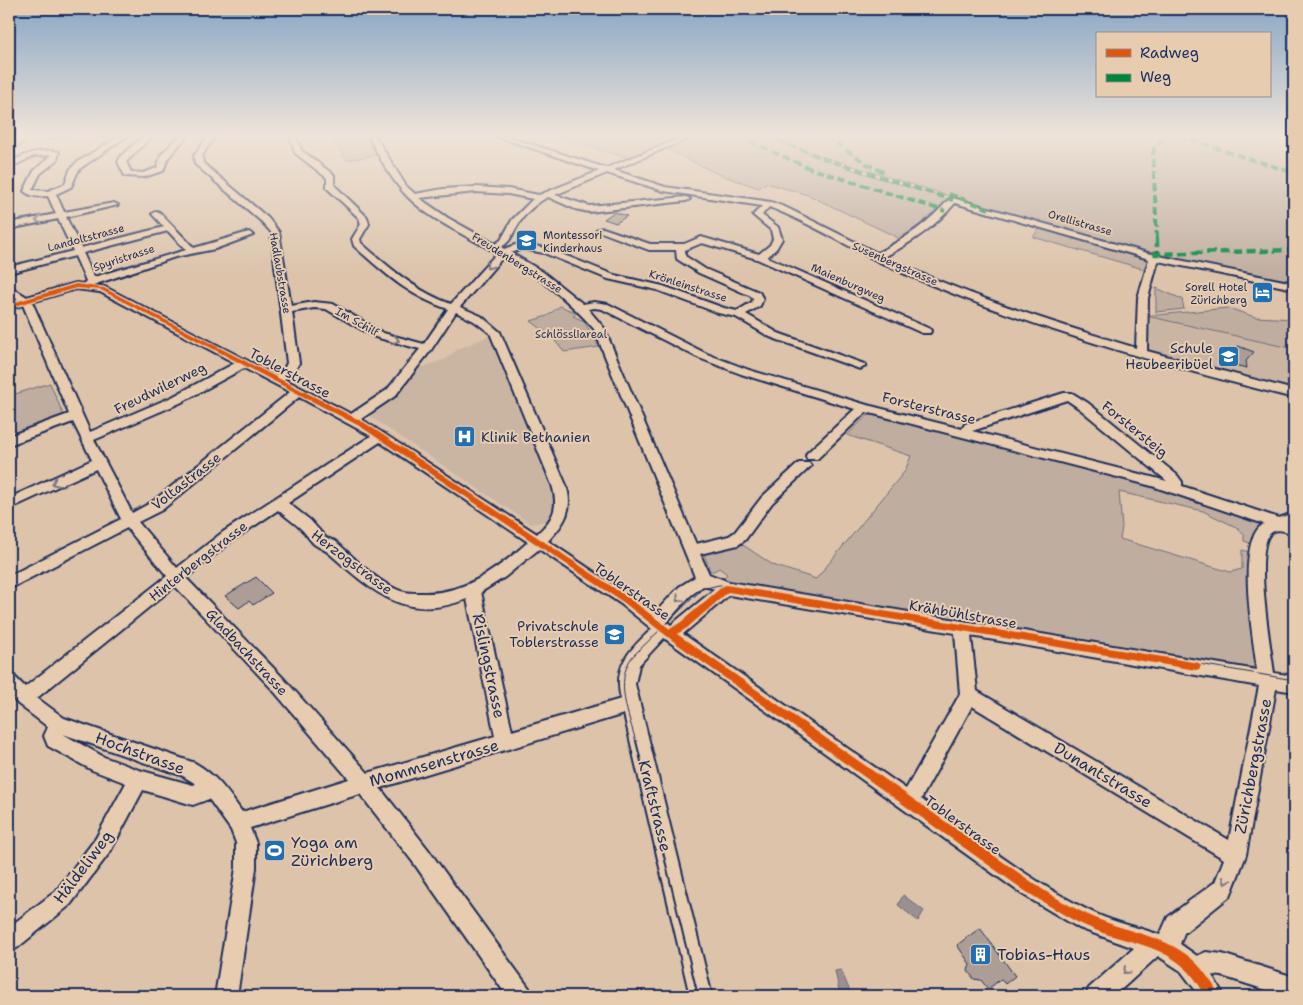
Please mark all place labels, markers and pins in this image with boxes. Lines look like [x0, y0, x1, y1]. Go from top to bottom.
place label: Montessori Kinderhaus [543, 228, 602, 256]
school or university icon: Montessori Kinderhaus [515, 229, 539, 253]
place label: Sorell Hotel Zürichberg [1185, 280, 1248, 308]
hotel icon: Sorell Hotel Zürichberg [1251, 281, 1275, 305]
place label: Schule Heubeeribüel [1125, 339, 1214, 373]
school or university icon: Schule Heubeeribüel [1217, 344, 1241, 368]
hospital icon: Klinik Bethanien [453, 425, 477, 449]
place label: Klinik Bethanien [481, 428, 591, 446]
place label: Privatschule Toblerstrasse [509, 617, 599, 651]
school or university icon: Privatschule Toblerstrasse [603, 622, 627, 646]
place label: Yoga am Zürichberg [291, 832, 373, 871]
sports icon: Yoga am Zürichberg [263, 839, 287, 863]
building icon: Tobias-Haus [969, 942, 993, 966]
place label: Tobias-Haus [997, 944, 1091, 965]

